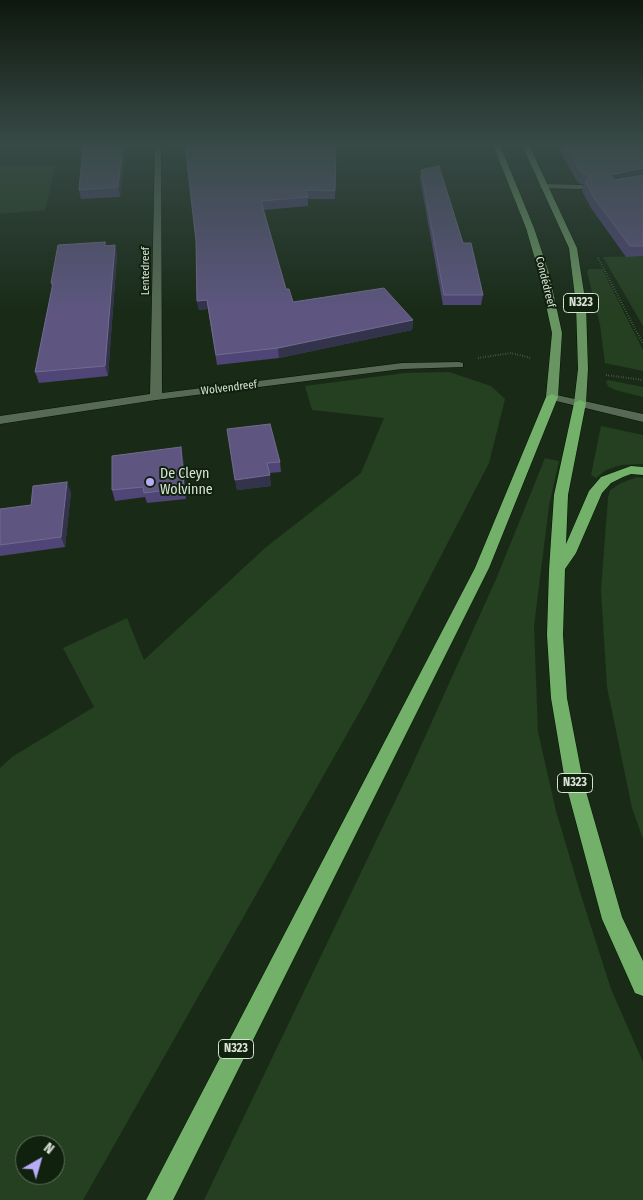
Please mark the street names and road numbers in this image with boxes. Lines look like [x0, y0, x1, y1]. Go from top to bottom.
street label: Lentedreef [139, 247, 153, 295]
street label: Condédreef [532, 255, 558, 309]
road number: N323 [564, 294, 598, 312]
street label: Wolvendreef [200, 378, 258, 398]
road number: N323 [558, 774, 592, 792]
road number: N323 [218, 1040, 254, 1058]

